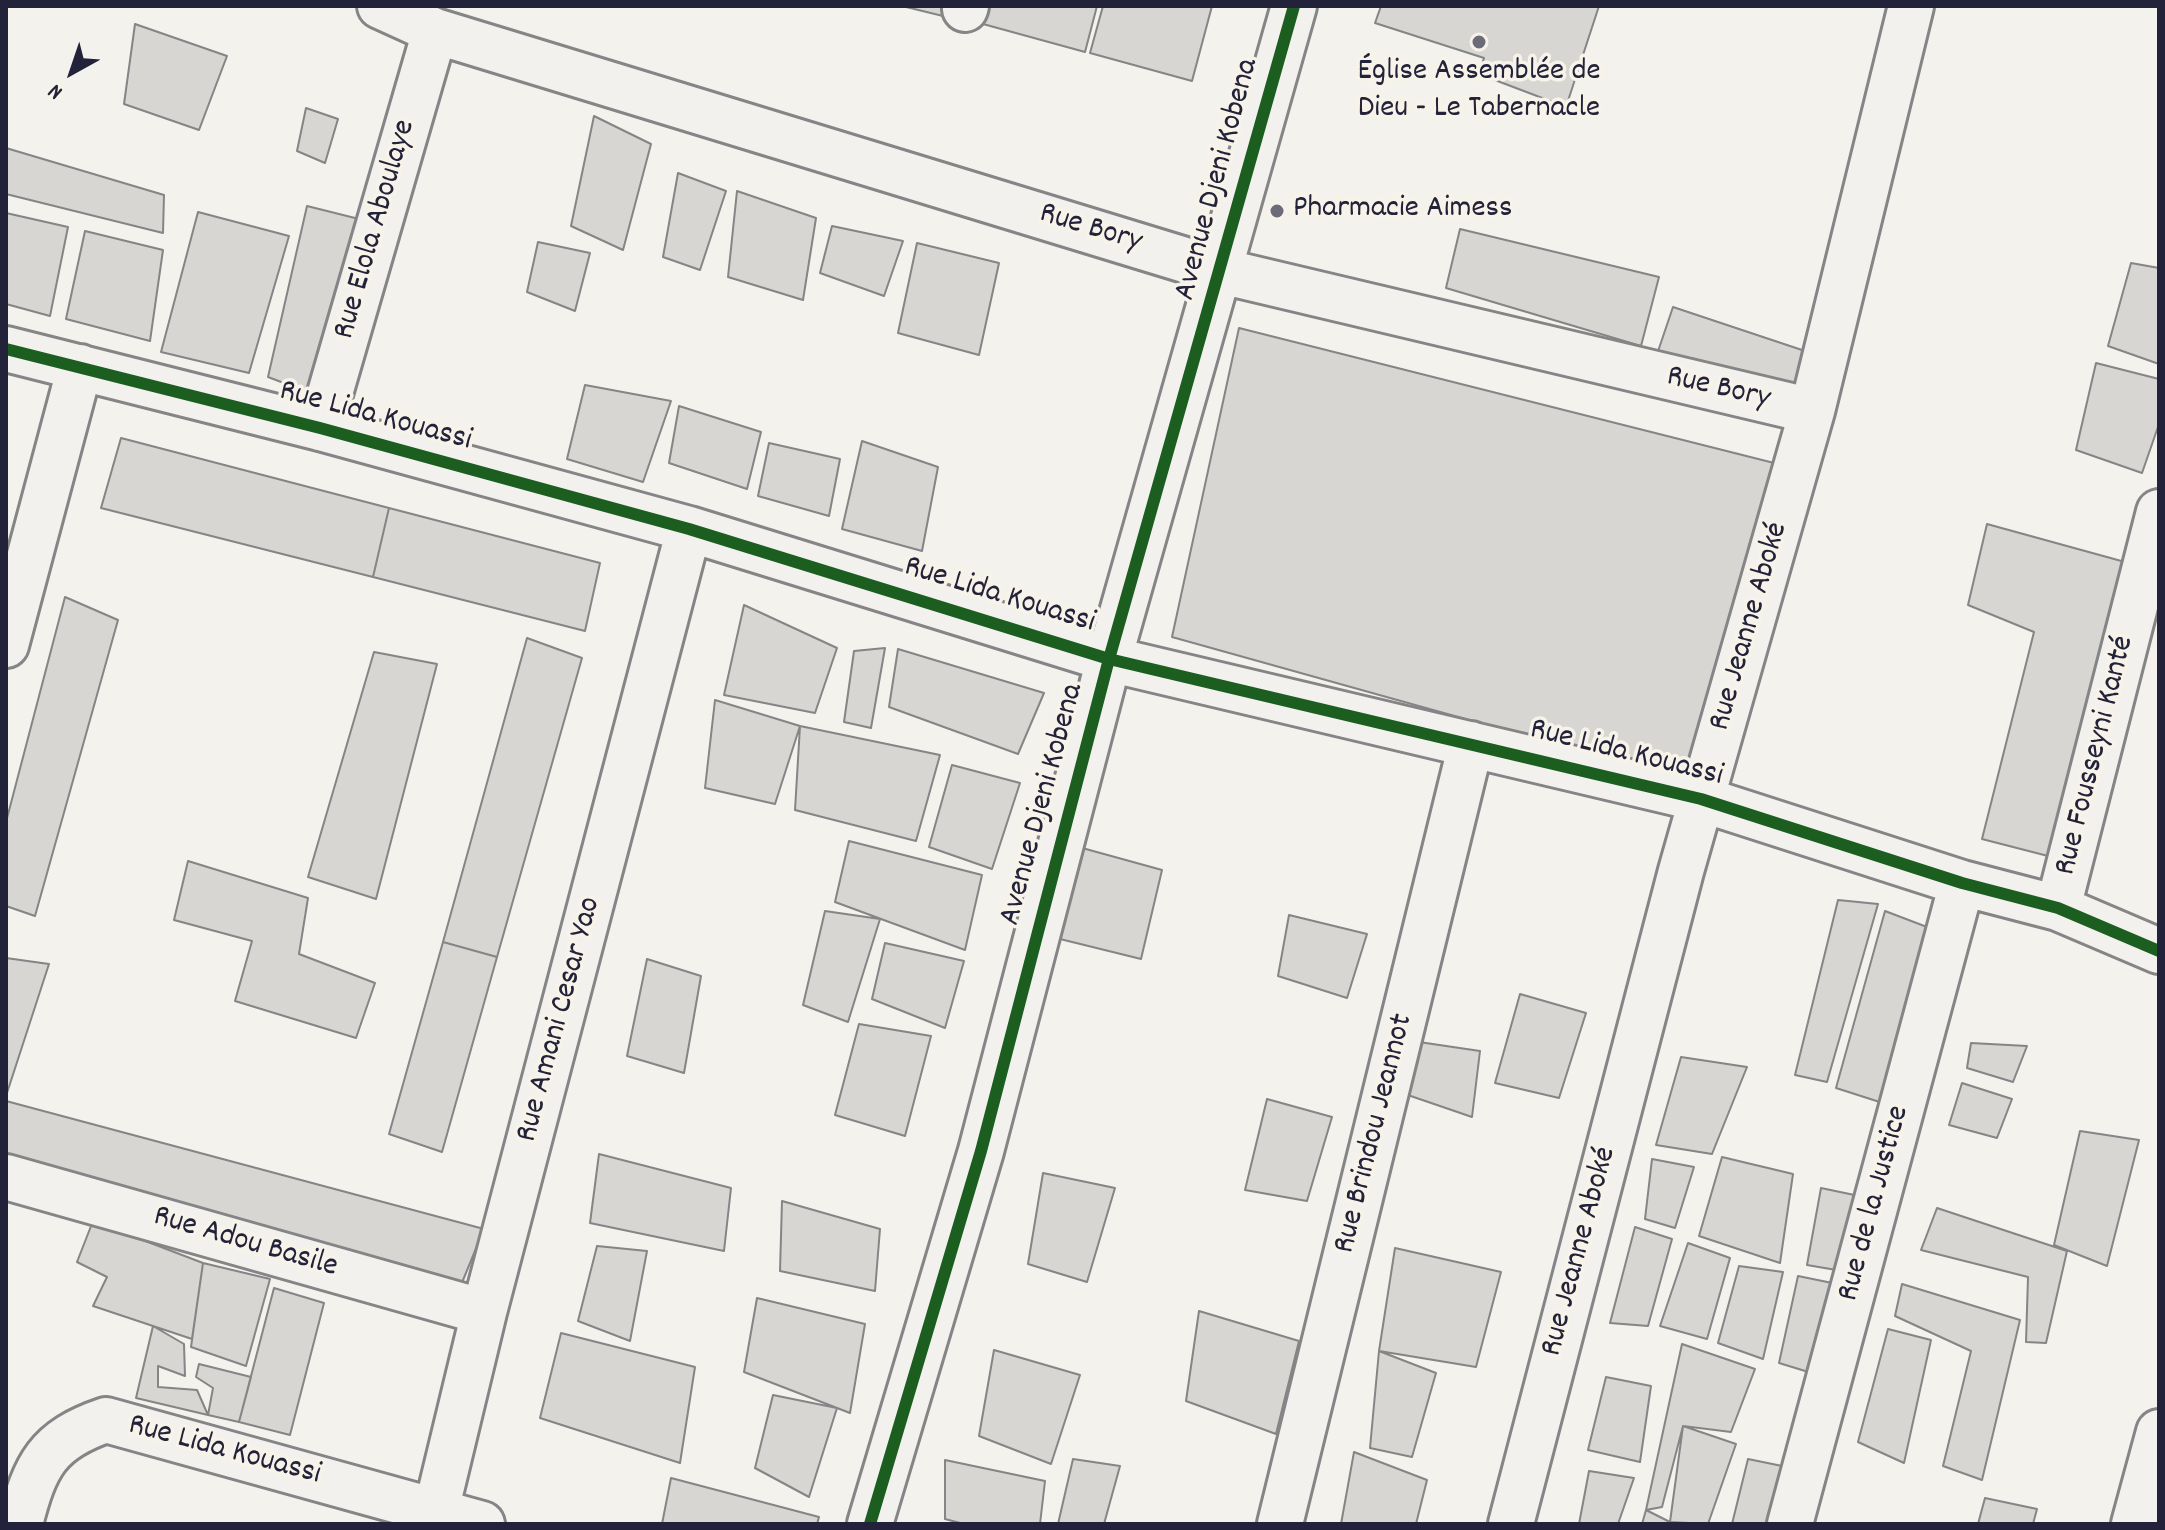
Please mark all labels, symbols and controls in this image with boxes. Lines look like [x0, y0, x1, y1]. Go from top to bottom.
north arrow [32, 32, 112, 112]
marker: Église Assemblée de Dieu - Le Tabernacle [1470, 33, 1488, 51]
street label: Avenue Djeni Kobena [1168, 55, 1270, 305]
place label: Église Assemblée de Dieu - Le Tabernacle [1357, 55, 1601, 130]
text: N [42, 75, 70, 106]
street label: Rue Elola Aboulaye [327, 116, 427, 344]
place label: Pharmacie Aimess [1293, 192, 1513, 230]
street label: Rue Bory [1034, 196, 1146, 264]
marker: Pharmacie Aimess [1268, 202, 1286, 220]
street label: Rue Bory [1663, 359, 1773, 421]
street label: Rue Lida Kouassi [275, 374, 475, 462]
street label: Rue Jeanne Aboké [1703, 518, 1799, 736]
street label: Rue Lida Kouassi [899, 550, 1099, 644]
street label: Rue Fousseyni Kanté [2049, 632, 2145, 880]
street label: Avenue Djeni Kobena [993, 680, 1095, 930]
street label: Rue Lida Kouassi [1525, 712, 1727, 798]
street label: Rue Amani Cesar Yao [510, 893, 612, 1147]
street label: Rue Brindou Jeannot [1328, 1010, 1424, 1258]
street label: Rue de la Justice [1831, 1102, 1921, 1306]
street label: Rue Jeanne Aboké [1535, 1143, 1627, 1361]
street label: Rue Adou Basile [148, 1199, 342, 1289]
street label: Rue Lida Kouassi [124, 1408, 324, 1496]

